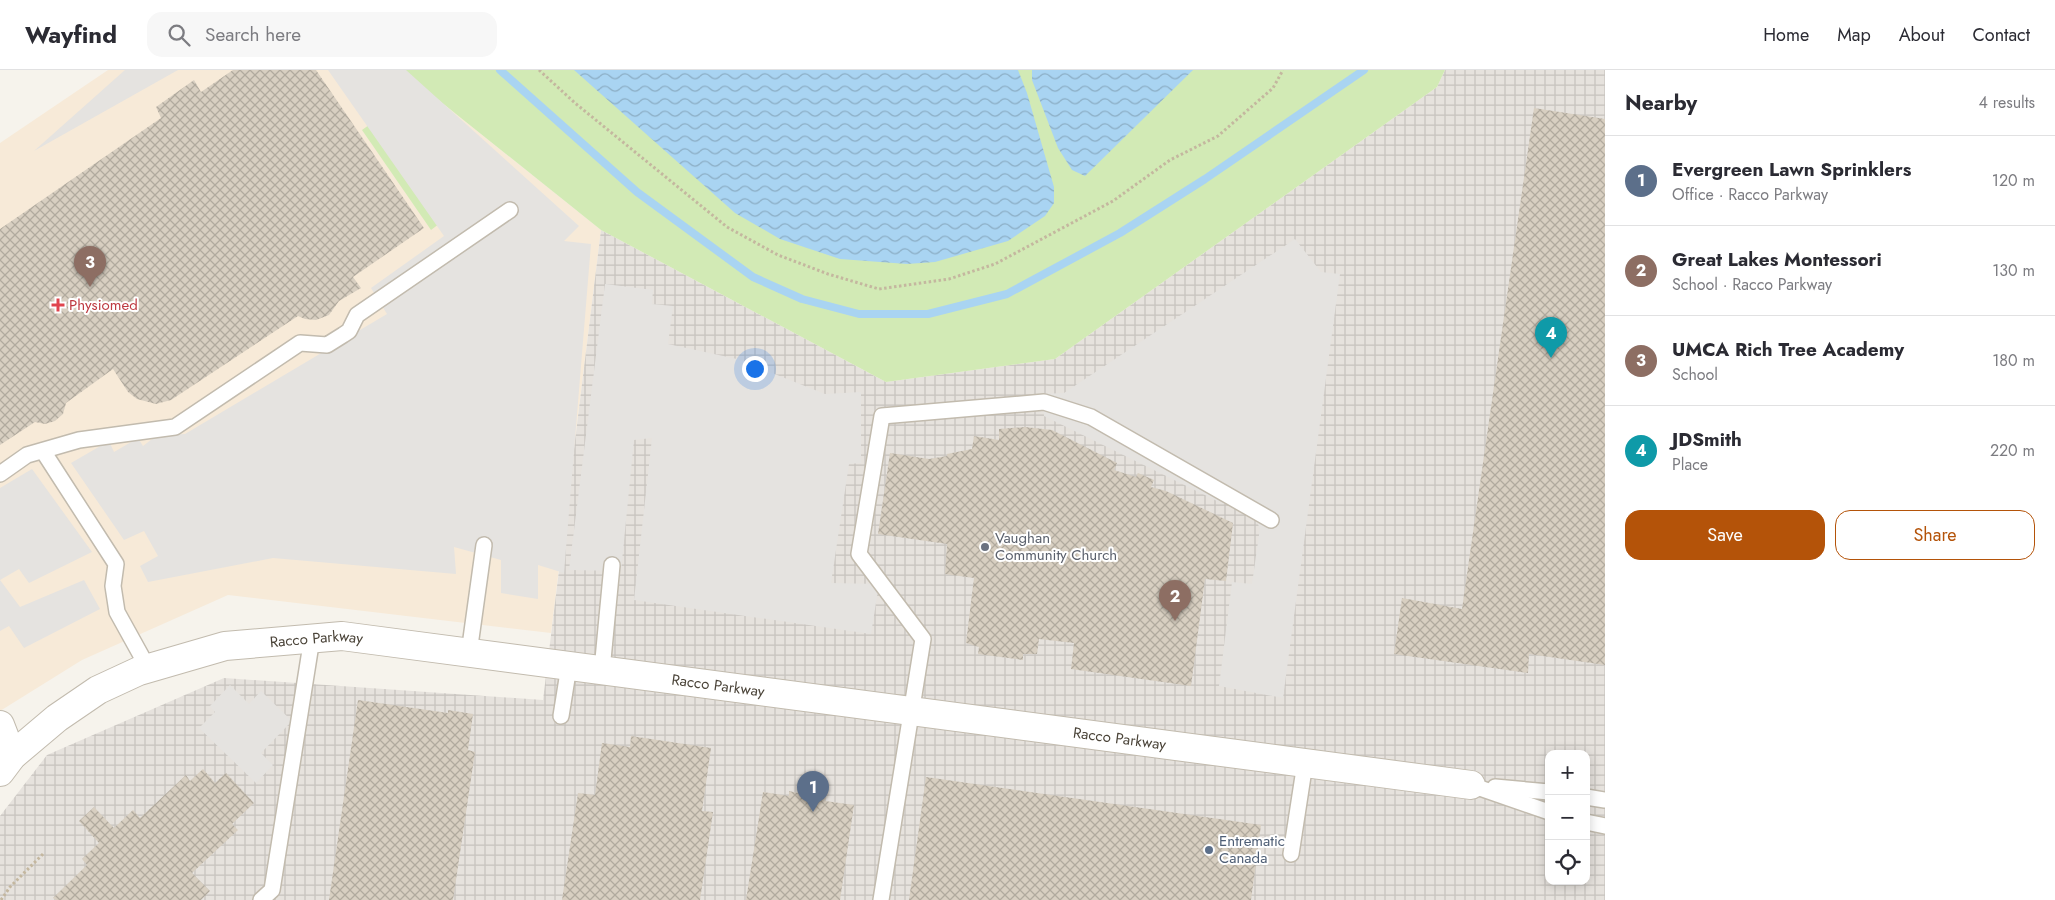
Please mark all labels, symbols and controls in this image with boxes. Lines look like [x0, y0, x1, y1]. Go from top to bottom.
search box [147, 12, 497, 57]
text: Wayfind [25, 17, 117, 52]
icon: search [165, 21, 193, 49]
text: Search here [205, 21, 301, 48]
text: Home [1763, 22, 1809, 48]
text: Map [1837, 22, 1871, 48]
text: About [1899, 22, 1944, 48]
text: Contact [1972, 22, 2030, 48]
text: Nearby [1625, 88, 1697, 118]
text: 4 results [1979, 91, 2035, 114]
text: Evergreen Lawn Sprinklers [1672, 156, 1911, 183]
text: 1 [1637, 169, 1645, 192]
text: 120 m [1992, 169, 2035, 192]
text: Office · Racco Parkway [1672, 183, 1828, 206]
pin: 3 [74, 246, 106, 287]
text: Great Lakes Montessori [1672, 246, 1882, 273]
text: 2 [1636, 259, 1646, 282]
text: 130 m [1992, 259, 2035, 282]
text: School · Racco Parkway [1672, 273, 1832, 296]
place label: Physiomed [69, 294, 138, 316]
marker: Physiomed [51, 298, 65, 312]
pin: 4 [1535, 317, 1567, 358]
text: UMCA Rich Tree Academy [1672, 336, 1904, 363]
text: 3 [1636, 349, 1646, 372]
text: 180 m [1992, 349, 2035, 372]
your location [742, 356, 768, 382]
text: School [1672, 363, 1718, 386]
text: JDSmith [1672, 426, 1742, 453]
text: 4 [1635, 439, 1647, 462]
text: 220 m [1990, 439, 2035, 462]
text: Place [1672, 453, 1708, 476]
button: Save [1625, 510, 1825, 560]
button: Share [1835, 510, 2035, 560]
place label: Vaughan Community Church [995, 527, 1117, 566]
marker: Vaughan Community Church [979, 541, 991, 553]
pin: 2 [1159, 580, 1191, 621]
street label: Racco Parkway [269, 625, 365, 653]
street label: Racco Parkway [670, 669, 766, 703]
street label: Racco Parkway [1072, 722, 1168, 756]
map controls [1545, 750, 1590, 885]
button: + [1545, 750, 1590, 795]
pin: 1 [797, 771, 829, 812]
button: − [1545, 795, 1590, 840]
place label: Entrematic Canada [1219, 830, 1285, 869]
button: locate [1545, 840, 1590, 885]
marker: Entrematic Canada [1203, 844, 1215, 856]

